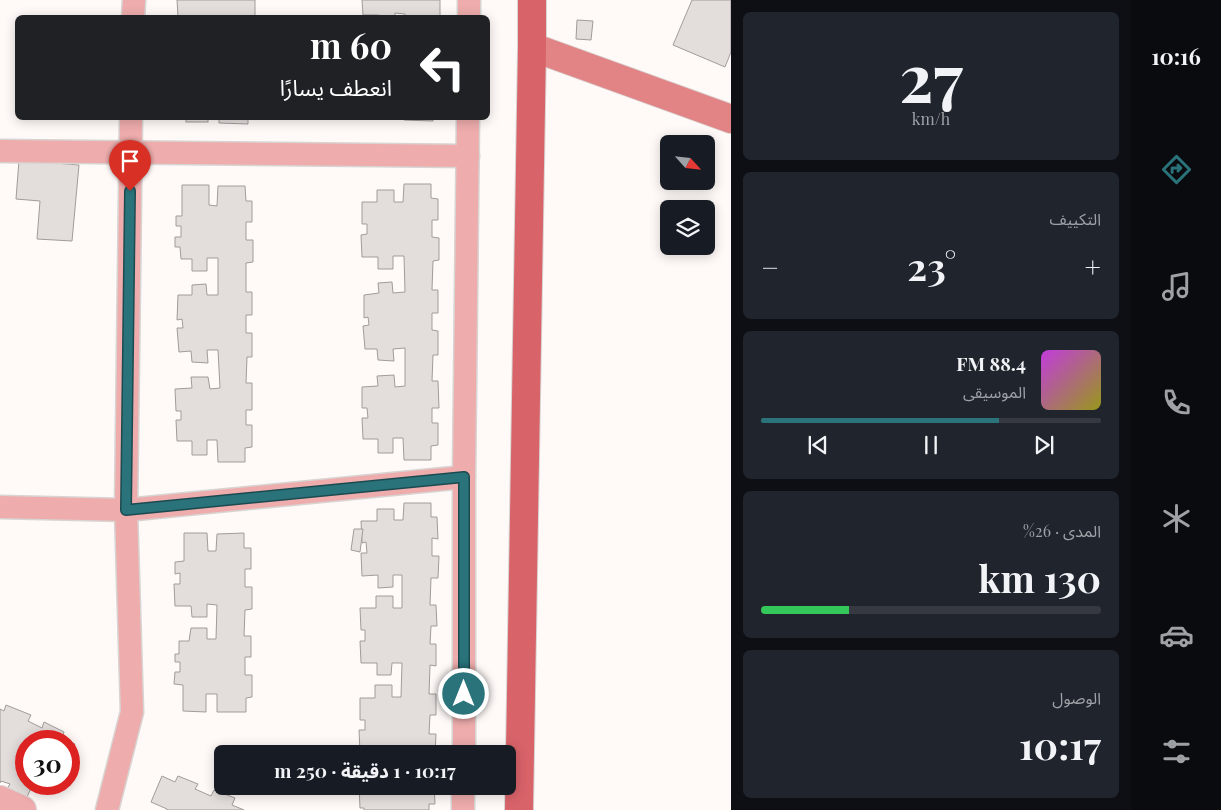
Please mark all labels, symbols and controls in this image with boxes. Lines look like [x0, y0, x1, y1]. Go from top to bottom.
text: 60 m [310, 21, 392, 68]
text: 27 [899, 32, 963, 118]
icon: left [410, 35, 475, 100]
text: 10:16 [1151, 41, 1201, 71]
text: انعطف يسارًا [280, 72, 392, 102]
text: km/h [912, 108, 950, 129]
north arrow [660, 135, 715, 190]
map controls [660, 135, 715, 255]
pin [109, 140, 151, 191]
icon: arrive [116, 147, 144, 175]
icon: directions [1159, 152, 1194, 187]
button: layers [660, 200, 715, 255]
text: التكييف [1049, 208, 1101, 229]
text: 23° [907, 240, 956, 291]
text: − [761, 248, 779, 285]
text: + [1085, 248, 1101, 285]
icon: music [1159, 269, 1194, 304]
text: 88.4 FM [956, 350, 1026, 376]
text: الموسيقى [963, 381, 1026, 402]
icon: phone [1159, 385, 1194, 420]
icon: previous [804, 431, 832, 459]
icon: pause [917, 431, 945, 459]
icon: next [1030, 431, 1058, 459]
icon: climate [1159, 501, 1194, 536]
text: المدى · 26% [1023, 520, 1101, 541]
text: 130 km [978, 552, 1101, 603]
icon: car [1159, 618, 1194, 653]
position arrow [437, 667, 489, 719]
text: الوصول [1052, 687, 1101, 708]
text: 10:17 [1019, 719, 1101, 770]
speed limit sign: 30 [15, 730, 80, 795]
icon: filters [1159, 734, 1194, 769]
text: 10:17 · 1 دقيقة · 250 m [274, 757, 456, 783]

